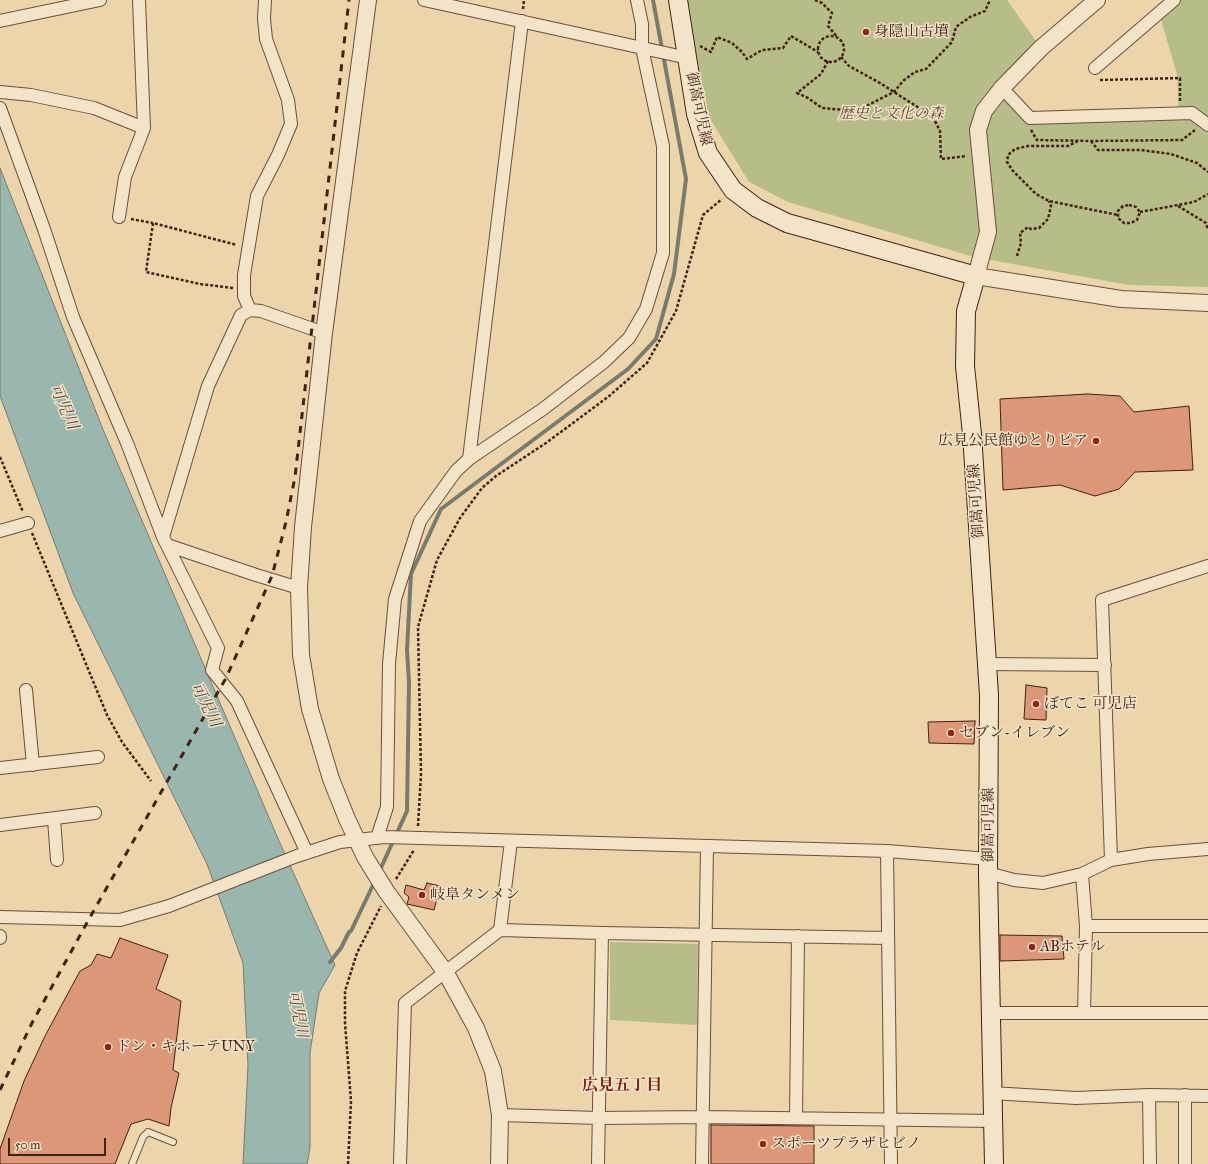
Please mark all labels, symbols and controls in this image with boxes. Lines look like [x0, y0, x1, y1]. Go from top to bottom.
place label: 身隠山古墳 [874, 23, 949, 41]
marker: 身隠山古墳 [861, 27, 871, 37]
street label: 御嵩可児線 [681, 70, 715, 148]
park label: 歴史と文化の森 [839, 105, 943, 123]
water label: 可児川 [44, 381, 82, 433]
place label: 広見公民館ゆとりピア [938, 432, 1088, 450]
marker: 広見公民館ゆとりピア [1091, 436, 1101, 446]
street label: 御嵩可児線 [965, 463, 989, 539]
water label: 可児川 [186, 679, 224, 731]
place label: ぼてこ 可児店 [1044, 695, 1137, 713]
marker: ぼてこ 可児店 [1031, 699, 1041, 709]
place label: セブン-イレブン [959, 724, 1070, 742]
marker: セブン-イレブン [946, 728, 956, 738]
street label: 御嵩可児線 [980, 788, 998, 862]
place label: 岐阜タンメン [430, 886, 520, 904]
marker: 岐阜タンメン [417, 890, 427, 900]
place label: ABホテル [1040, 938, 1105, 956]
marker: ABホテル [1027, 942, 1037, 952]
water label: 可児川 [283, 989, 311, 1039]
place label: ドン・キホーテUNY [116, 1038, 255, 1056]
marker: ドン・キホーテUNY [103, 1042, 113, 1052]
district label: 広見五丁目 [582, 1076, 662, 1096]
scale bar [10, 1130, 108, 1156]
place label: スポーツプラザヒビノ [771, 1135, 921, 1153]
text: 50 m [15, 1138, 40, 1152]
marker: スポーツプラザヒビノ [758, 1139, 768, 1149]

